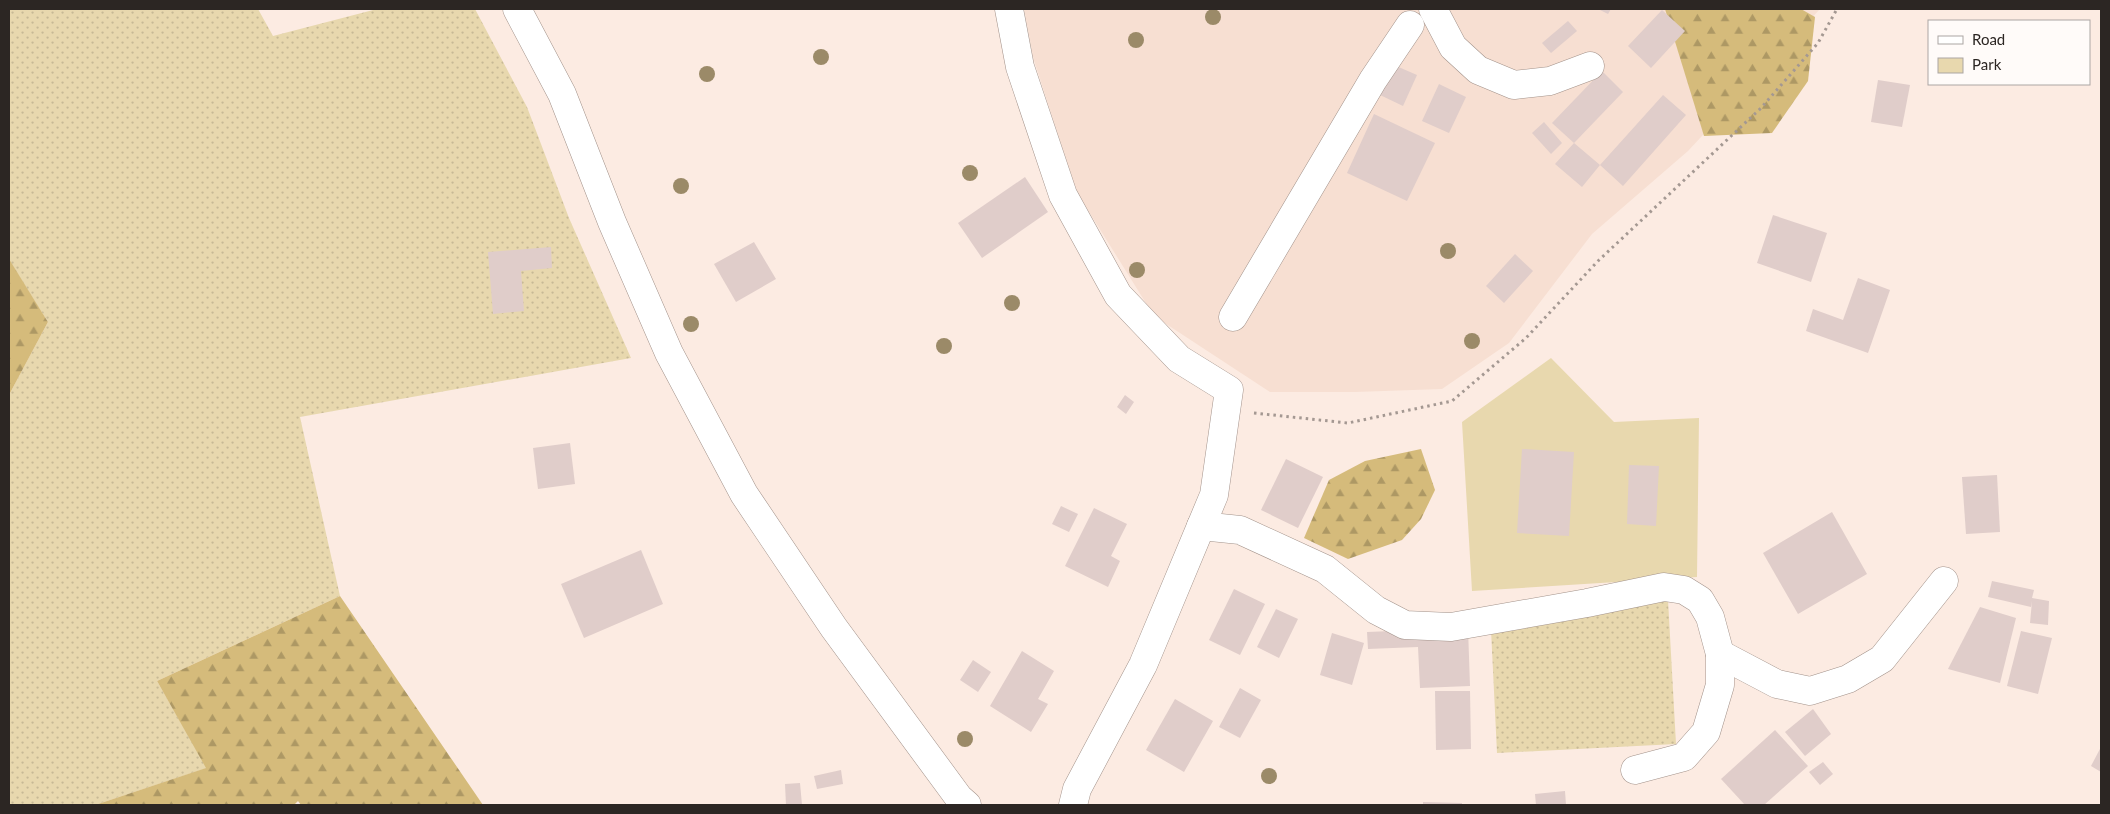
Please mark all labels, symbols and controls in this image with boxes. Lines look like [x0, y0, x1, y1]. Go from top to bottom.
legend [1928, 20, 2090, 85]
text: Road [1972, 30, 2005, 48]
text: Park [1972, 55, 2002, 73]

